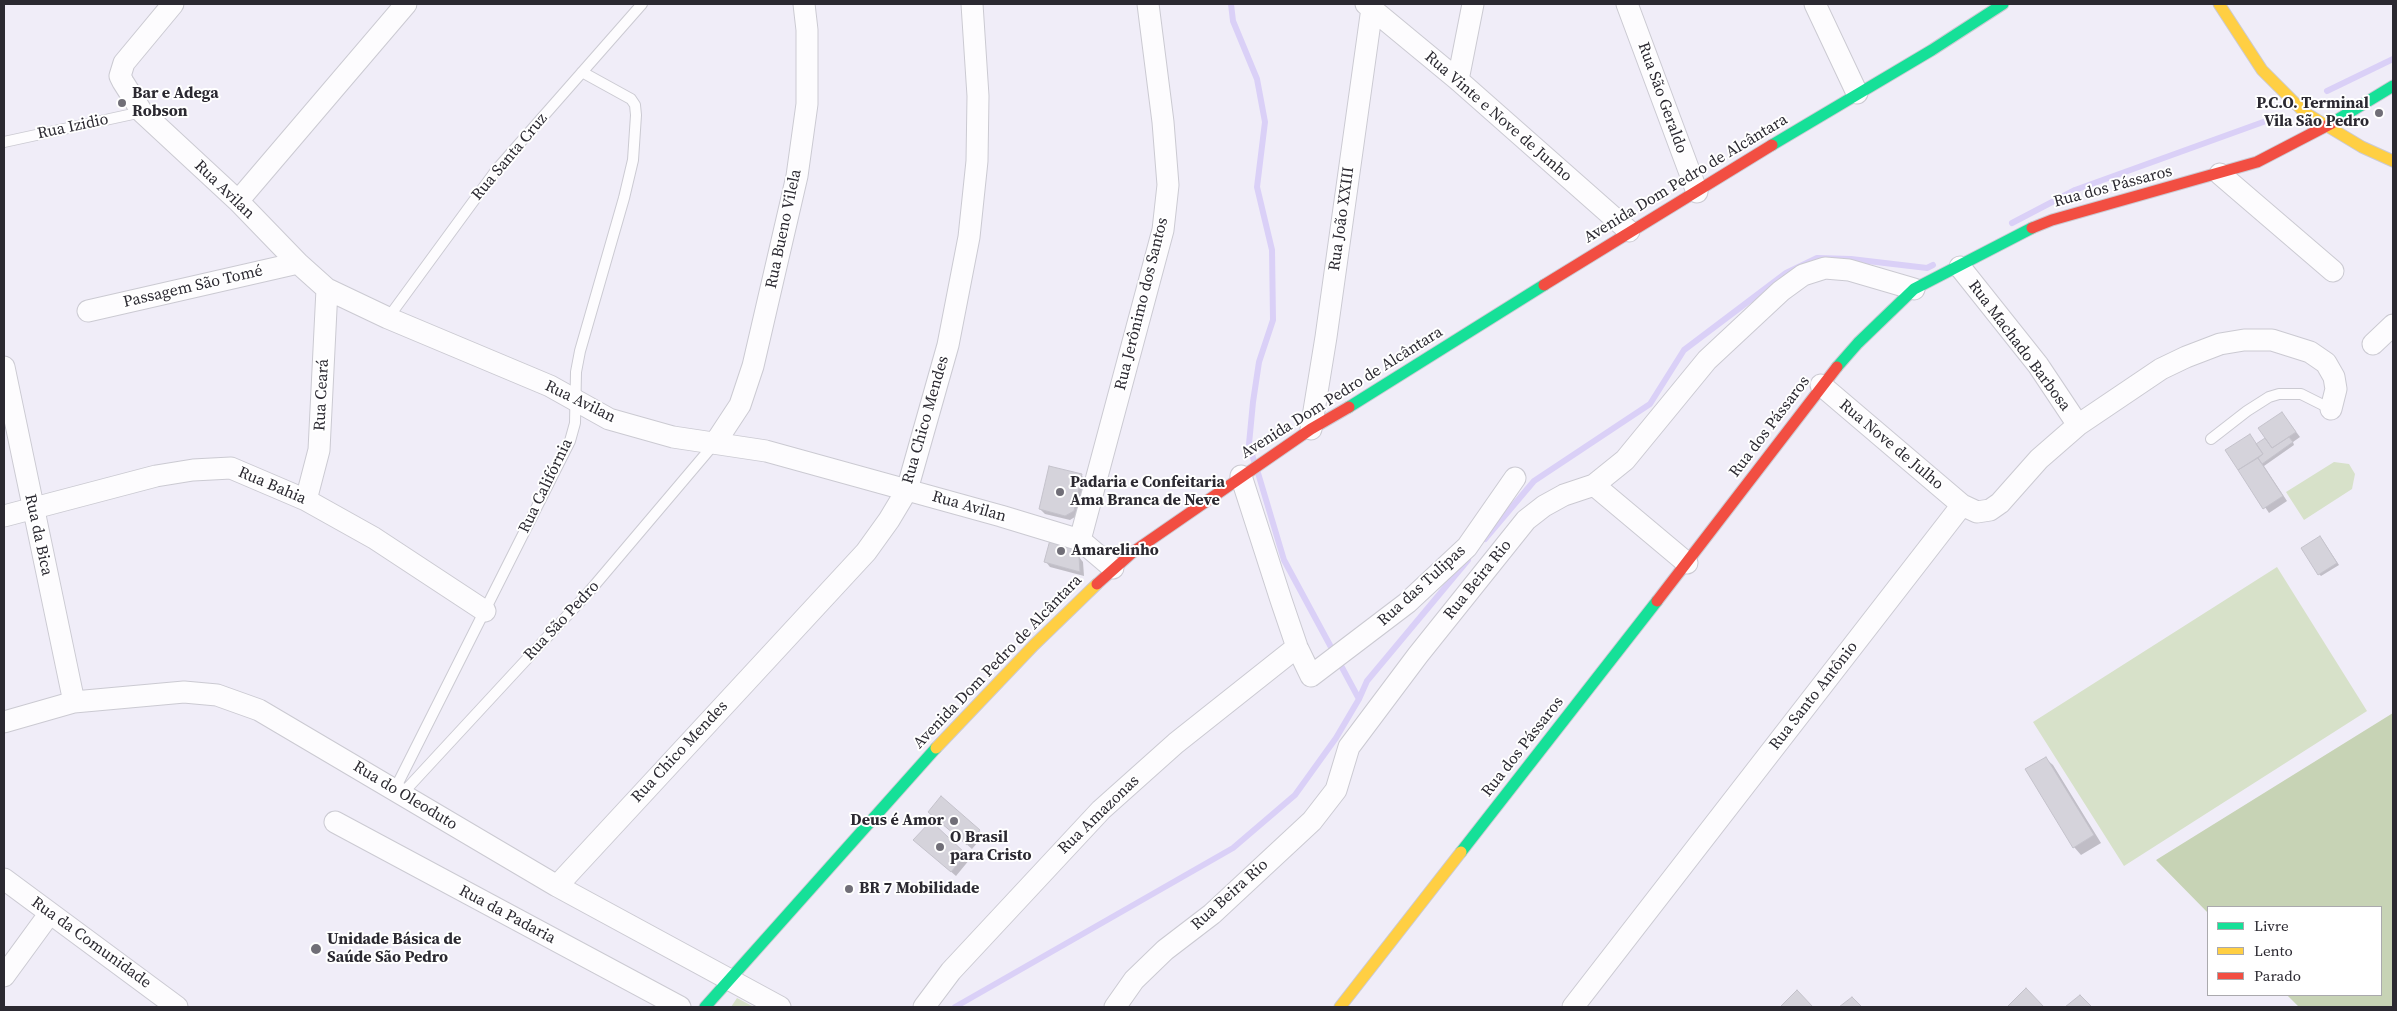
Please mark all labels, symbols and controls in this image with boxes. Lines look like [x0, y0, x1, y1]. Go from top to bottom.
street label: Rua São Geraldo [1633, 40, 1691, 156]
street label: Rua Vinte e Nove de Junho [1420, 48, 1576, 186]
place label: Bar e Adega Robson [132, 84, 219, 122]
place label: P.C.O. Terminal Vila São Pedro [2256, 94, 2369, 132]
marker: Bar e Adega Robson [116, 97, 128, 109]
marker: P.C.O. Terminal Vila São Pedro [2373, 107, 2385, 119]
street label: Rua Izidio [36, 110, 110, 144]
street label: Rua Santa Cruz [468, 110, 552, 204]
street label: Avenida Dom Pedro de Alcântara [1581, 110, 1791, 248]
street label: Rua Avilan [190, 157, 258, 223]
street label: Rua dos Pássaros [2052, 162, 2174, 212]
street label: Rua João XXIII [1325, 166, 1359, 272]
street label: Rua Bueno Vilela [762, 168, 806, 290]
street label: Rua Jerônimo dos Santos [1111, 216, 1173, 392]
street label: Passagem São Tomé [121, 262, 265, 312]
street label: Rua Machado Barbosa [1964, 277, 2074, 415]
street label: Avenida Dom Pedro de Alcântara [1238, 323, 1446, 463]
street label: Rua Chico Mendes [899, 354, 953, 486]
street label: Rua Ceará [311, 358, 333, 432]
street label: Rua dos Pássaros [1726, 373, 1814, 481]
street label: Rua Avilan [541, 377, 619, 427]
street label: Rua Nove de Julho [1835, 396, 1947, 494]
street label: Rua Califórnia [515, 436, 577, 536]
street label: Rua Bahia [235, 463, 309, 509]
place label: Padaria e Confeitaria Ama Branca de Neve [1070, 473, 1225, 511]
marker: Padaria e Confeitaria Ama Branca de Neve [1054, 486, 1066, 498]
street label: Rua Avilan [930, 487, 1008, 527]
street label: Rua da Bica [20, 492, 56, 578]
street label: Rua Beira Rio [1440, 536, 1516, 624]
place label: Amarelinho [1071, 541, 1159, 561]
street label: Rua das Tulipas [1374, 542, 1470, 630]
marker: Amarelinho [1055, 545, 1067, 557]
street label: Avenida Dom Pedro de Alcântara [910, 571, 1086, 753]
street label: Rua São Pedro [520, 577, 604, 665]
street label: Rua Santo Antônio [1766, 638, 1862, 754]
street label: Rua dos Pássaros [1478, 693, 1568, 801]
street label: Rua Chico Mendes [628, 697, 732, 807]
street label: Rua do Oleoduto [349, 757, 461, 835]
street label: Rua Amazonas [1054, 771, 1144, 859]
place label: Deus é Amor [850, 811, 944, 831]
marker: Deus é Amor [948, 815, 960, 827]
place label: O Brasil para Cristo [950, 828, 1032, 866]
marker: O Brasil para Cristo [934, 841, 946, 853]
street label: Rua Beira Rio [1188, 855, 1272, 935]
place label: BR 7 Mobilidade [859, 879, 979, 899]
street label: Rua da Padaria [455, 882, 559, 948]
marker: BR 7 Mobilidade [843, 883, 855, 895]
street label: Rua da Comunidade [27, 893, 155, 993]
legend [2207, 906, 2382, 996]
text: Livre [2254, 915, 2289, 936]
place label: Unidade Básica de Saúde São Pedro [327, 930, 461, 968]
text: Lento [2254, 940, 2293, 961]
marker: Unidade Básica de Saúde São Pedro [309, 942, 323, 956]
text: Parado [2254, 965, 2301, 986]

